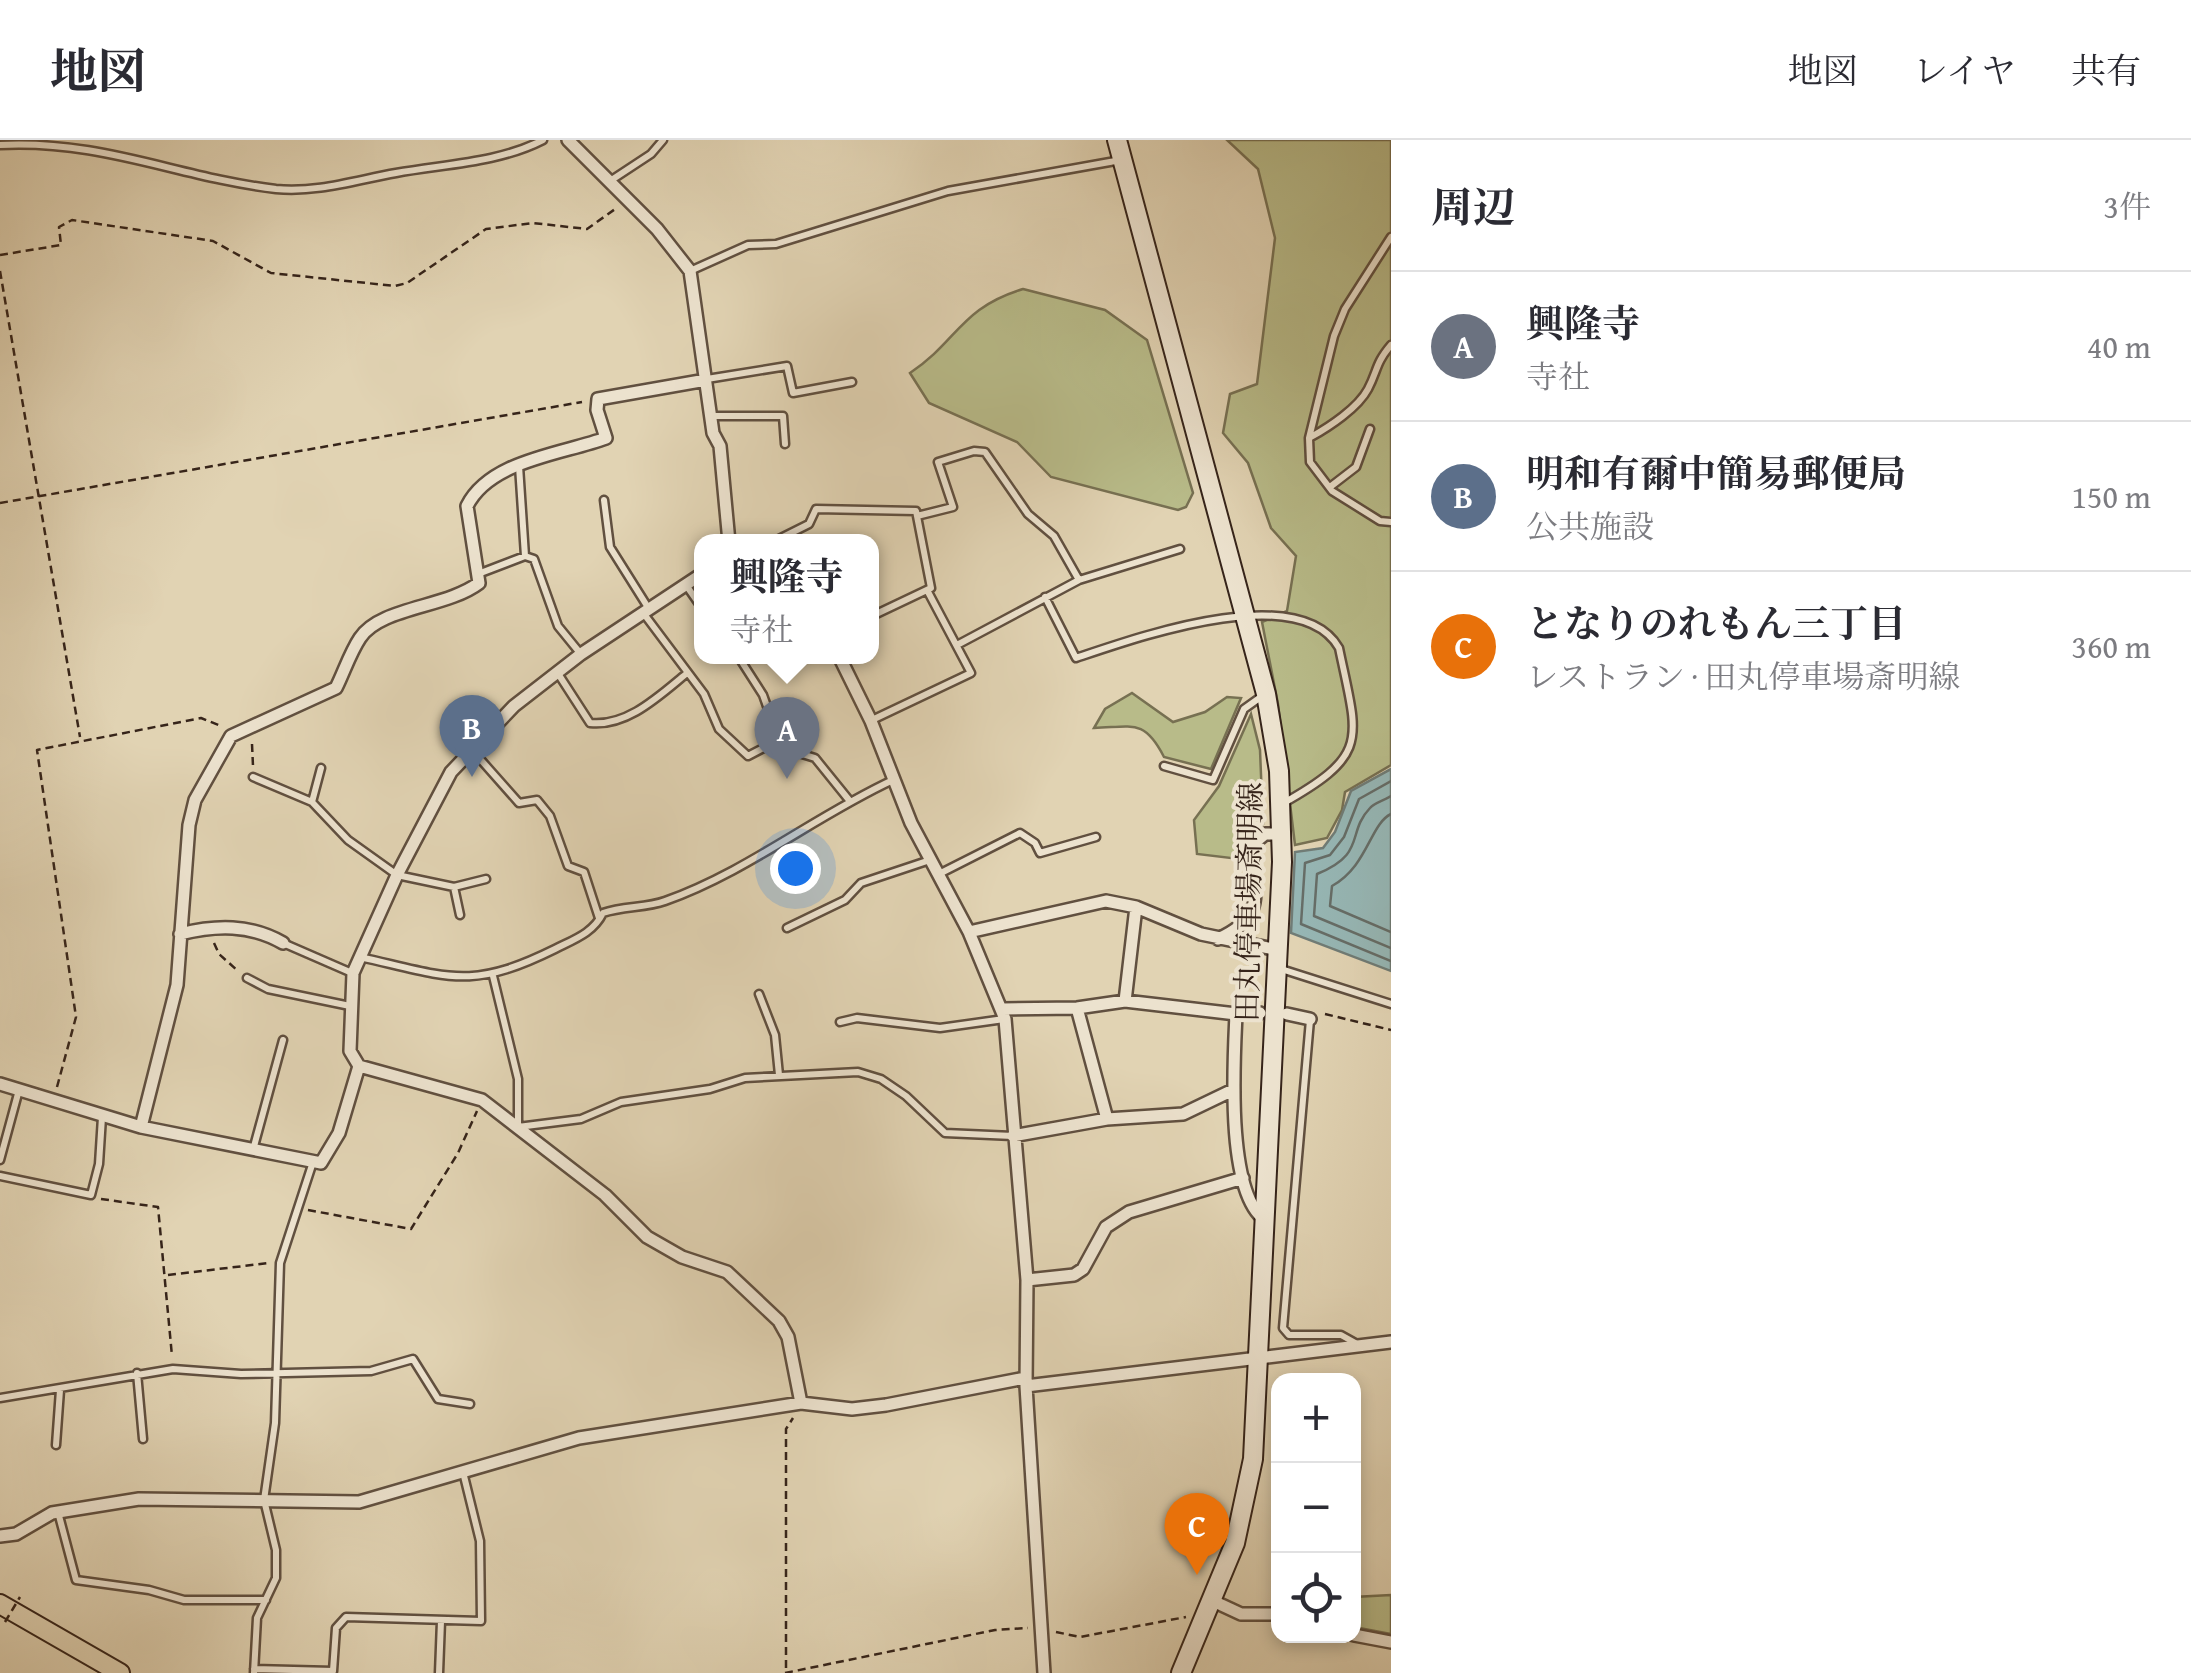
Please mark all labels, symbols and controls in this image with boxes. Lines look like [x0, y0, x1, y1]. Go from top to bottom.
text: 地図 [50, 35, 146, 106]
text: 地図 [1788, 45, 1858, 96]
text: レイヤ [1913, 45, 2016, 96]
text: 共有 [2071, 45, 2141, 96]
text: 周辺 [1431, 176, 1515, 237]
text: 3件 [2104, 183, 2151, 230]
text: 興隆寺 [1526, 295, 1640, 351]
text: A [1453, 323, 1474, 370]
text: 40 m [2087, 323, 2151, 370]
text: 寺社 [1526, 353, 1590, 400]
text: 明和有爾中簡易郵便局 [1526, 445, 1906, 501]
text: B [1454, 473, 1473, 520]
text: 150 m [2072, 473, 2151, 520]
text: 公共施設 [1526, 503, 1654, 550]
popup [694, 534, 879, 664]
text: 興隆寺 [729, 548, 844, 604]
text: となりのれもん三丁目 [1526, 595, 1906, 651]
text: 寺社 [729, 606, 794, 653]
text: C [1454, 623, 1473, 670]
text: 360 m [2072, 623, 2151, 670]
text: レストラン · 田丸停車場斎明線 [1526, 653, 1960, 700]
pin: B [440, 694, 504, 777]
pin: A [754, 696, 820, 779]
street label: 田丸停車場斎明線 [1224, 782, 1272, 1022]
your location [770, 843, 821, 894]
map controls [1271, 1373, 1361, 1643]
button: + [1271, 1373, 1361, 1463]
button: − [1271, 1463, 1361, 1553]
pin: C [1164, 1492, 1230, 1575]
button: locate [1271, 1553, 1361, 1643]

